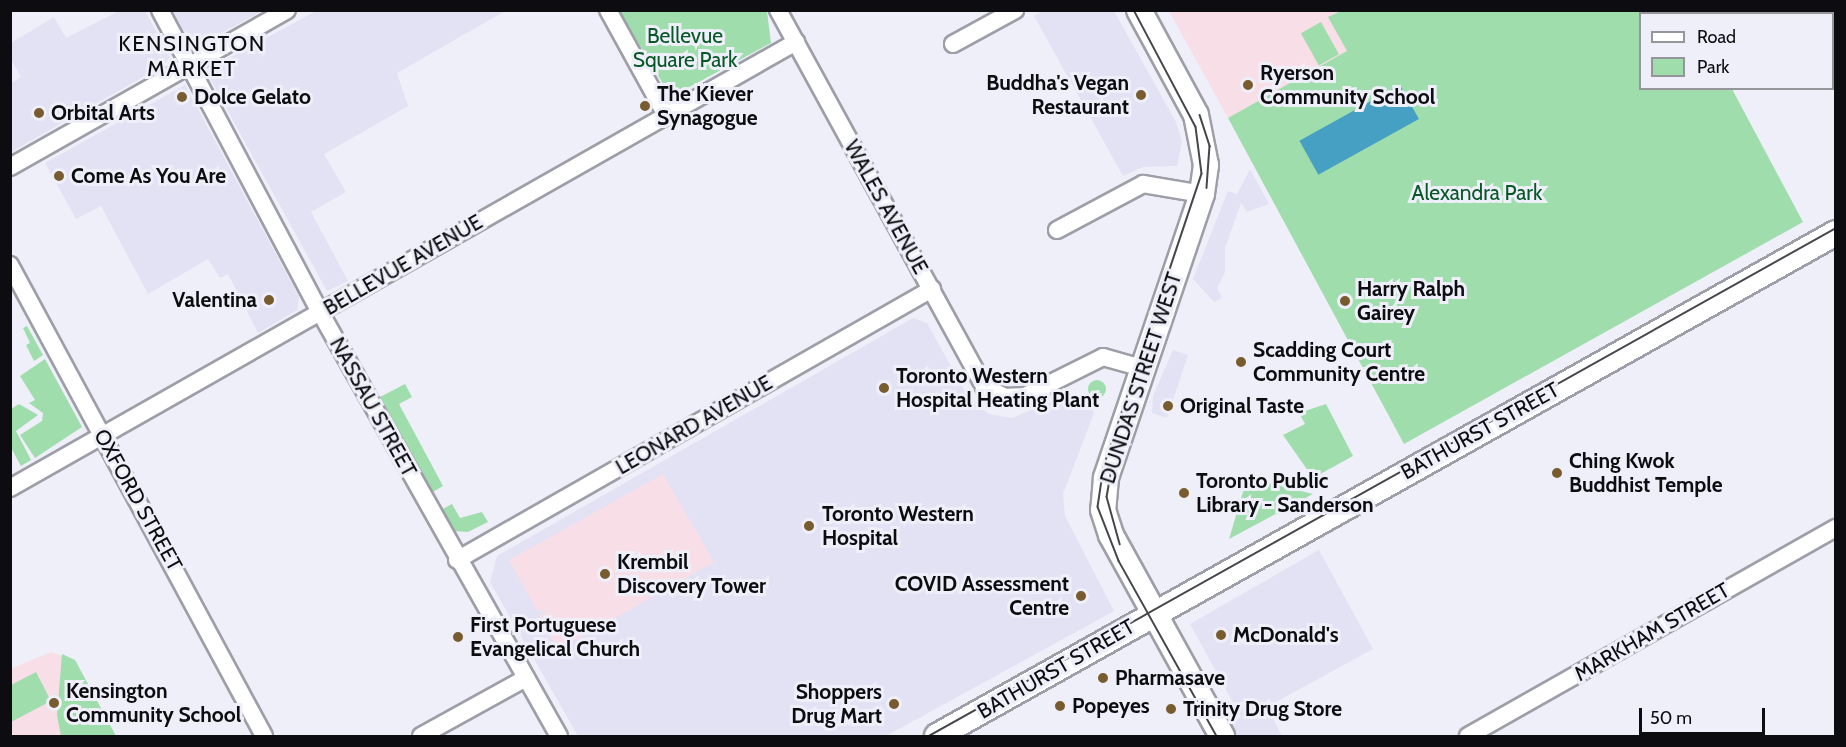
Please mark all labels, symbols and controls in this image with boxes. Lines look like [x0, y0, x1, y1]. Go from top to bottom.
legend [1639, 12, 1834, 90]
park label: Bellevue Square Park [633, 23, 737, 73]
text: Road [1697, 26, 1736, 48]
district label: KENSINGTON MARKET [118, 30, 266, 82]
text: Park [1697, 56, 1729, 78]
place label: Ryerson Community School [1260, 60, 1435, 110]
place label: Buddha's Vegan Restaurant [986, 70, 1129, 120]
marker: Ryerson Community School [1241, 78, 1255, 92]
place label: The Kiever Synagogue [657, 81, 758, 131]
place label: Dolce Gelato [194, 84, 311, 110]
marker: Buddha's Vegan Restaurant [1134, 88, 1148, 102]
marker: Dolce Gelato [175, 90, 189, 104]
marker: The Kiever Synagogue [638, 99, 652, 113]
place label: Orbital Arts [51, 100, 155, 126]
marker: Orbital Arts [32, 106, 46, 120]
street label: WALES AVENUE [839, 136, 933, 278]
place label: Come As You Are [71, 163, 226, 189]
marker: Come As You Are [52, 169, 66, 183]
park label: Alexandra Park [1412, 180, 1542, 206]
street label: BELLEVUE AVENUE [319, 209, 487, 321]
street label: DUNDAS STREET WEST [1095, 269, 1187, 487]
place label: Harry Ralph Gairey [1357, 276, 1465, 326]
place label: Valentina [172, 287, 257, 313]
marker: Valentina [262, 293, 276, 307]
marker: Harry Ralph Gairey [1338, 294, 1352, 308]
street label: NASSAU STREET [324, 333, 422, 481]
place label: Scadding Court Community Centre [1253, 337, 1425, 387]
marker: Scadding Court Community Centre [1234, 355, 1248, 369]
place label: Toronto Western Hospital Heating Plant [896, 363, 1099, 413]
street label: LEONARD AVENUE [611, 370, 777, 480]
street label: BATHURST STREET [1396, 377, 1564, 485]
marker: Toronto Western Hospital Heating Plant [877, 381, 891, 395]
place label: Original Taste [1180, 393, 1304, 419]
marker: Original Taste [1161, 399, 1175, 413]
street label: OXFORD STREET [89, 425, 187, 575]
place label: Ching Kwok Buddhist Temple [1569, 448, 1722, 498]
marker: Ching Kwok Buddhist Temple [1550, 466, 1564, 480]
place label: Toronto Public Library - Sanderson [1196, 468, 1374, 518]
marker: Toronto Public Library - Sanderson [1177, 486, 1191, 500]
place label: Toronto Western Hospital [822, 501, 974, 551]
marker: Toronto Western Hospital [800, 517, 818, 535]
place label: Krembil Discovery Tower [617, 549, 766, 599]
marker: Krembil Discovery Tower [598, 567, 612, 581]
place label: COVID Assessment Centre [895, 571, 1069, 621]
street label: MARKHAM STREET [1570, 577, 1734, 687]
marker: COVID Assessment Centre [1074, 589, 1088, 603]
place label: First Portuguese Evangelical Church [470, 612, 640, 662]
street label: BATHURST STREET [973, 614, 1139, 724]
place label: McDonald's [1233, 622, 1339, 648]
marker: McDonald's [1214, 628, 1228, 642]
marker: First Portuguese Evangelical Church [451, 630, 465, 644]
place label: Pharmasave [1115, 665, 1225, 691]
marker: Pharmasave [1096, 671, 1110, 685]
place label: Kensington Community School [66, 678, 241, 728]
place label: Shoppers Drug Mart [791, 679, 882, 729]
place label: Popeyes [1072, 693, 1150, 719]
marker: Kensington Community School [47, 696, 61, 710]
place label: Trinity Drug Store [1183, 696, 1342, 722]
scale bar [1642, 696, 1768, 734]
marker: Shoppers Drug Mart [887, 697, 901, 711]
marker: Popeyes [1053, 699, 1067, 713]
marker: Trinity Drug Store [1164, 702, 1178, 716]
text: 50 m [1650, 707, 1692, 729]

